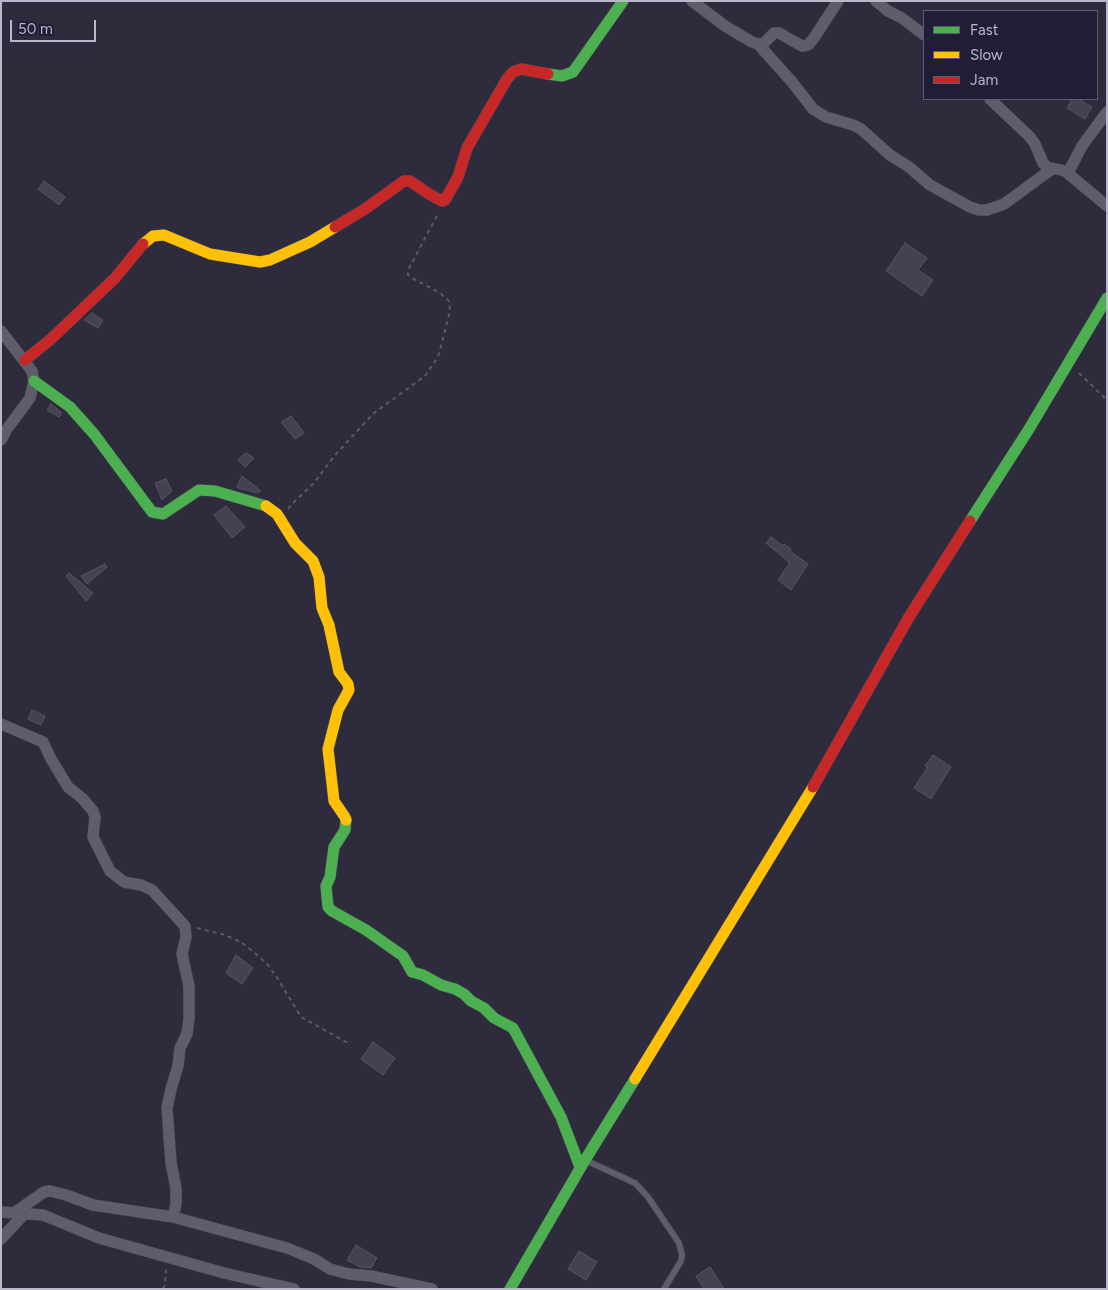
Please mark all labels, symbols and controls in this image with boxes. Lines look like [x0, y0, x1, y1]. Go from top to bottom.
scale bar [12, 10, 99, 42]
legend [923, 10, 1098, 100]
text: 50 m [18, 20, 53, 38]
text: Fast [970, 21, 998, 39]
text: Slow [970, 46, 1003, 64]
text: Jam [970, 71, 998, 89]

